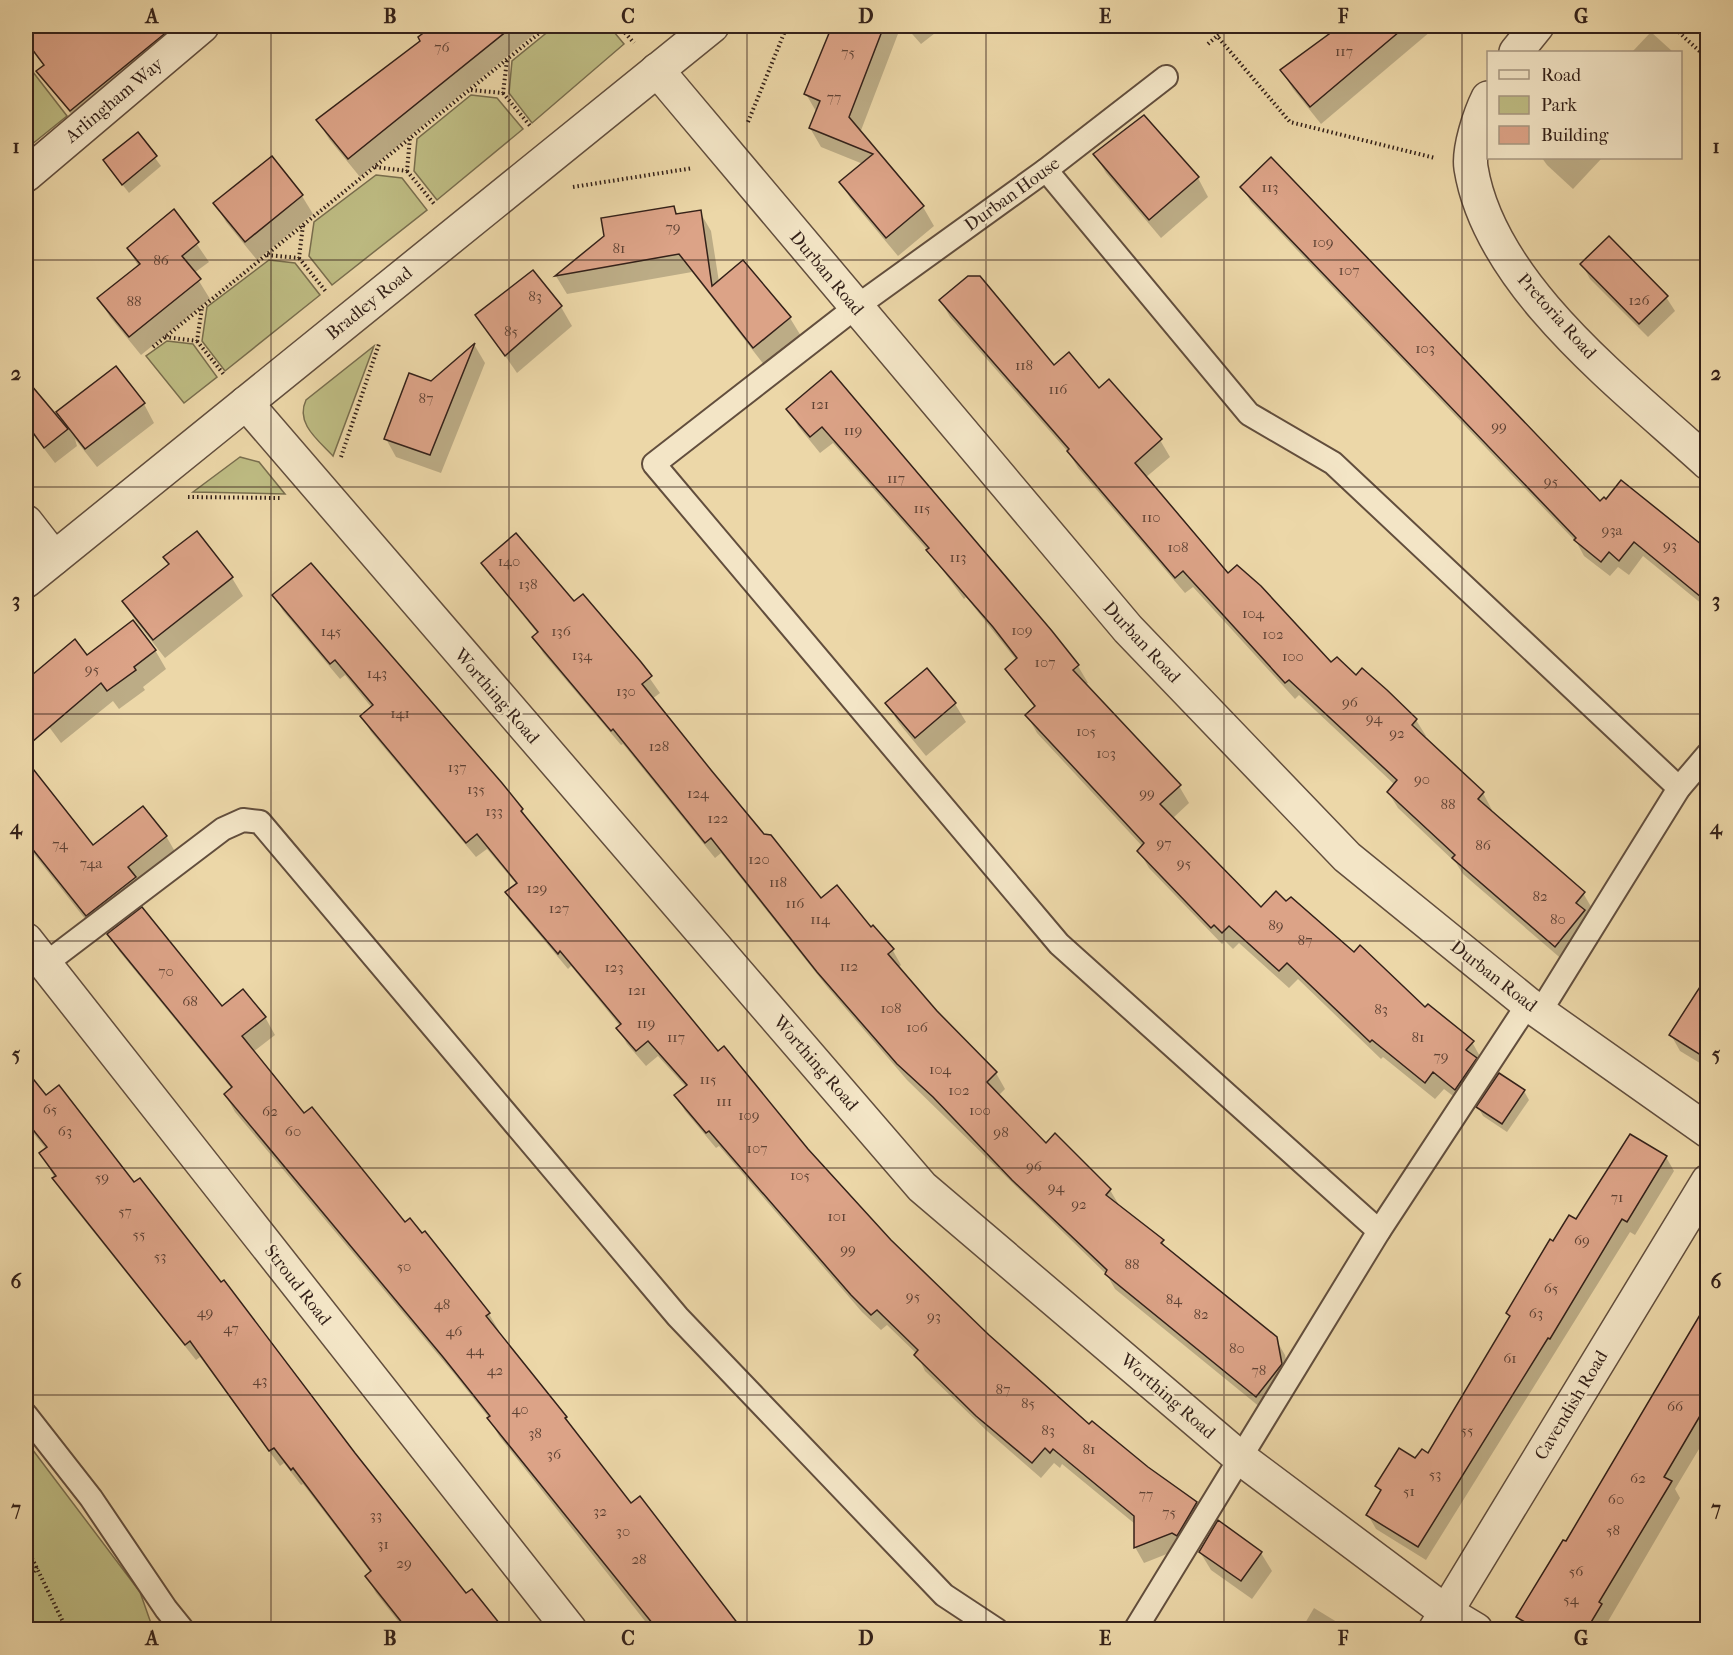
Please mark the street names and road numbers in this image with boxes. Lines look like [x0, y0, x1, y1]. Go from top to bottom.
street label: Arlingham Way [61, 53, 168, 148]
street label: Durban House [961, 153, 1064, 236]
street label: Durban Road [785, 227, 868, 320]
street label: Bradley Road [322, 262, 417, 344]
street label: Pretoria Road [1513, 269, 1601, 364]
street label: Durban Road [1099, 597, 1185, 688]
street label: Worthing Road [449, 644, 544, 748]
street label: Durban Road [1446, 936, 1541, 1017]
street label: Worthing Road [768, 1011, 863, 1115]
street label: Stroud Road [260, 1241, 336, 1330]
street label: Cavendish Road [1531, 1347, 1612, 1464]
street label: Worthing Road [1115, 1349, 1220, 1443]

